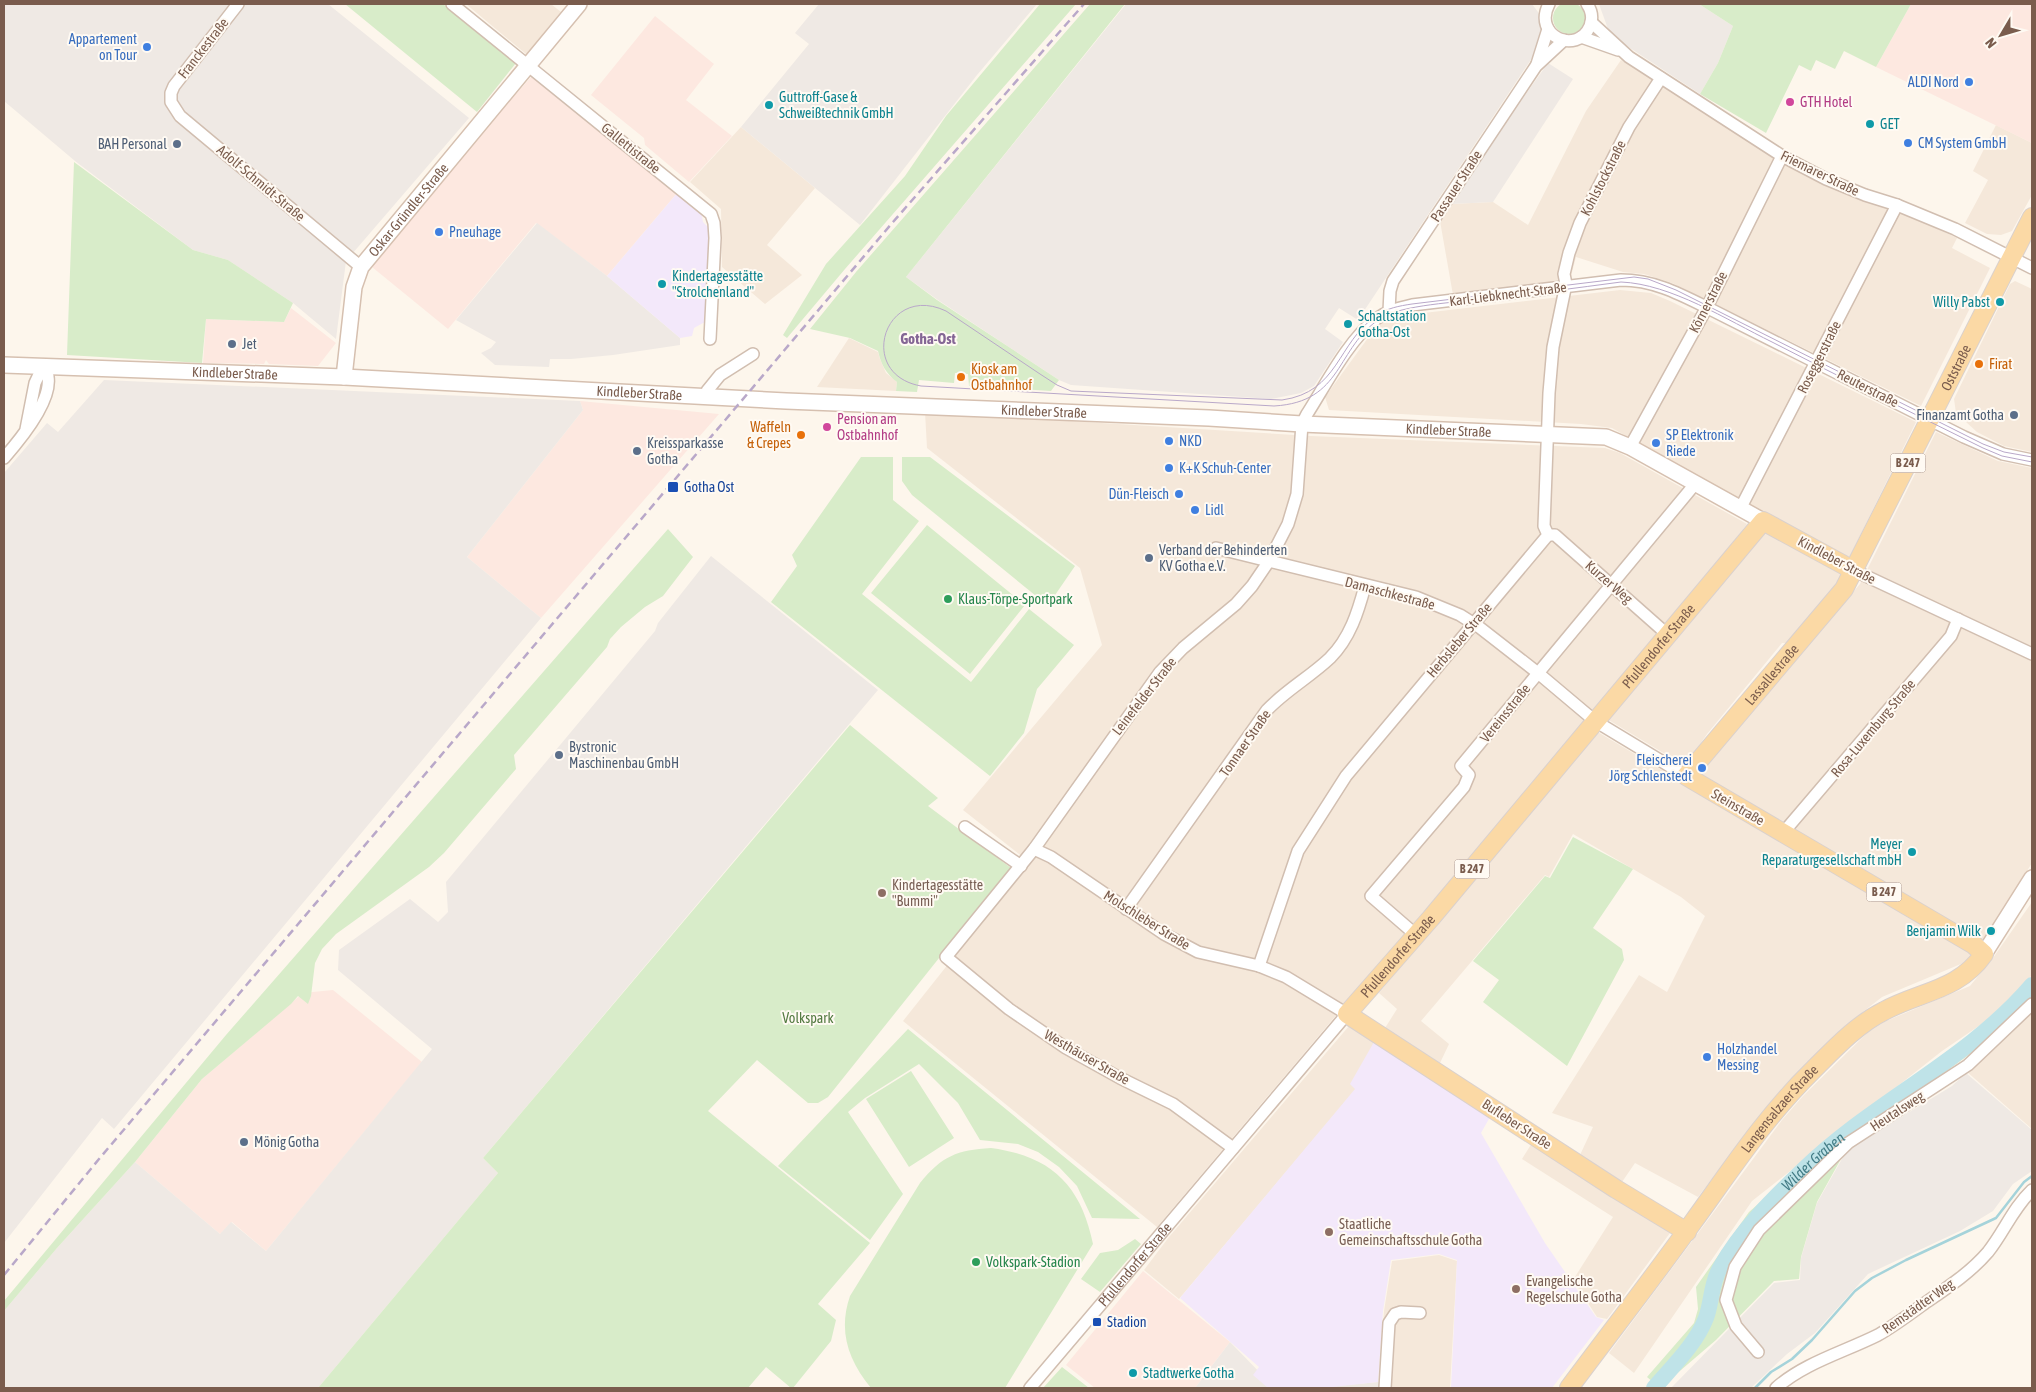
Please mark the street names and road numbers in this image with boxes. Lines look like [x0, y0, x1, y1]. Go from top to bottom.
street label: Franckestraße [174, 15, 232, 81]
street label: Gallettistraße [598, 119, 664, 177]
street label: Kohlstockstraße [1577, 138, 1629, 218]
street label: Adolf-Schmidt-Straße [214, 142, 308, 224]
street label: Passauer Straße [1427, 147, 1485, 225]
street label: Friemarer Straße [1778, 147, 1862, 199]
street label: Oskar-Gründler-Straße [365, 160, 452, 260]
street label: Körnerstraße [1686, 269, 1730, 335]
street label: Karl-Liebknecht-Straße [1448, 279, 1568, 309]
street label: Roseggerstraße [1794, 318, 1844, 396]
street label: Oststraße [1938, 342, 1974, 393]
street label: Kindleber Straße [192, 364, 278, 383]
street label: Reuterstraße [1835, 366, 1901, 410]
street label: Kindleber Straße [596, 383, 683, 403]
street label: Kindleber Straße [1001, 402, 1087, 421]
street label: Kindleber Straße [1405, 420, 1492, 440]
road number: B 247 [1890, 453, 1926, 472]
street label: Kindleber Straße [1795, 533, 1879, 587]
street label: Kurzer Weg [1582, 557, 1636, 607]
street label: Damaschkestraße [1343, 573, 1437, 613]
street label: Herbsleber Straße [1423, 599, 1495, 681]
street label: Pfullendorfer Straße [1619, 601, 1698, 691]
street label: Lassallestraße [1742, 641, 1802, 708]
street label: Leinefelder Straße [1109, 654, 1179, 738]
street label: Rosa-Luxemburg-Straße [1828, 676, 1918, 780]
street label: Vereinsstraße [1477, 681, 1533, 745]
street label: Tonnaer Straße [1216, 707, 1274, 779]
street label: Steinstraße [1709, 785, 1767, 829]
road number: B 247 [1454, 860, 1490, 879]
road number: B 247 [1866, 882, 1902, 902]
street label: Molschleber Straße [1101, 887, 1193, 953]
street label: Pfullendorfer Straße [1357, 911, 1438, 1001]
street label: Westhäuser Straße [1042, 1026, 1132, 1088]
street label: Langensalzaer Straße [1738, 1062, 1821, 1156]
street label: Heutalsweg [1867, 1088, 1927, 1134]
street label: Bufleber Straße [1479, 1096, 1555, 1152]
street label: Pfullendorfer Straße [1095, 1219, 1175, 1310]
street label: Remstädter Weg [1879, 1275, 1957, 1337]

